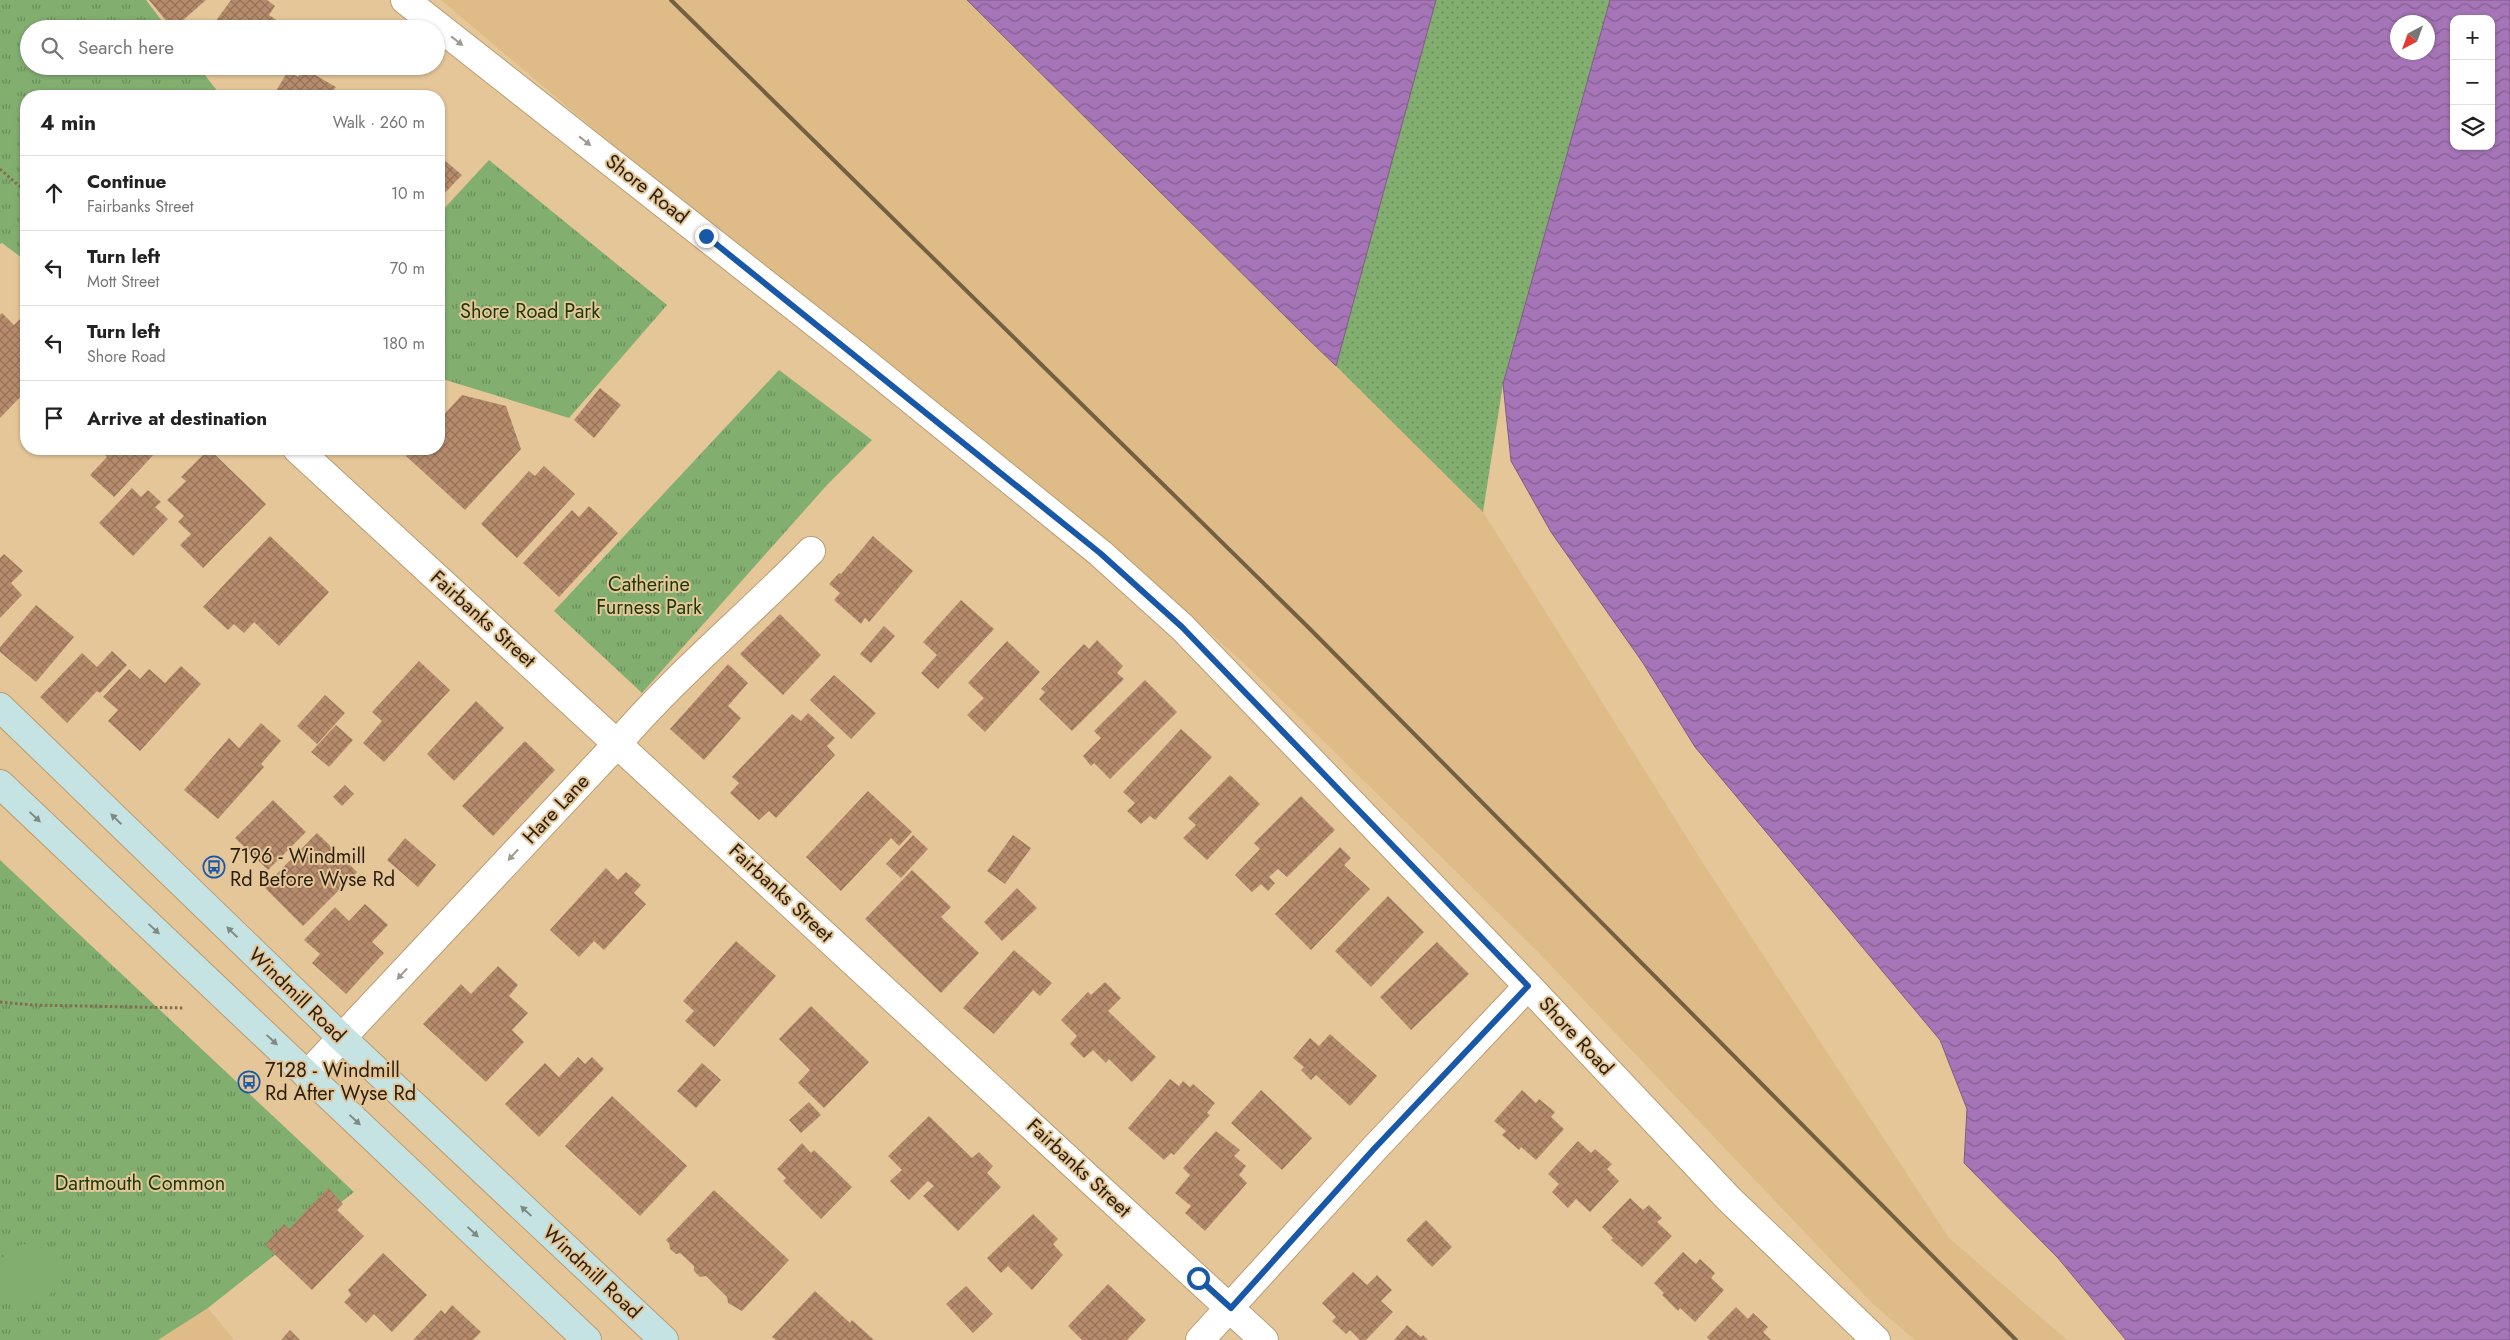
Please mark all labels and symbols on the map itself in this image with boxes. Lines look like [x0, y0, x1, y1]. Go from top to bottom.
north arrow [2390, 15, 2435, 60]
one-way arrow [450, 36, 464, 46]
one-way arrow [578, 136, 591, 147]
street label: Shore Road [599, 147, 695, 231]
route end [695, 225, 718, 248]
park label: Shore Road Park [460, 297, 600, 326]
street label: Fairbanks Street [424, 564, 542, 674]
park label: Catherine Furness Park [596, 570, 702, 622]
street label: Hare Lane [516, 768, 596, 850]
one-way arrow [29, 811, 41, 823]
one-way arrow [110, 813, 122, 825]
street label: Fairbanks Street [722, 837, 840, 949]
place label: 7196 - Windmill Rd Before Wyse Rd [230, 842, 395, 894]
one-way arrow [507, 849, 519, 861]
bus stop icon: 7196 - Windmill Rd Before Wyse Rd [202, 855, 226, 879]
one-way arrow [147, 923, 159, 935]
one-way arrow [227, 926, 239, 938]
street label: Windmill Road [242, 941, 352, 1049]
one-way arrow [396, 968, 408, 980]
street label: Shore Road [1532, 990, 1620, 1082]
one-way arrow [266, 1034, 278, 1046]
place label: 7128 - Windmill Rd After Wyse Rd [265, 1056, 416, 1108]
bus stop icon: 7128 - Windmill Rd After Wyse Rd [237, 1070, 261, 1094]
street label: Fairbanks Street [1020, 1112, 1138, 1224]
one-way arrow [349, 1114, 361, 1126]
park label: Dartmouth Common [55, 1169, 225, 1198]
one-way arrow [521, 1205, 533, 1217]
street label: Windmill Road [536, 1218, 648, 1326]
one-way arrow [467, 1226, 479, 1238]
route start [1187, 1267, 1210, 1290]

